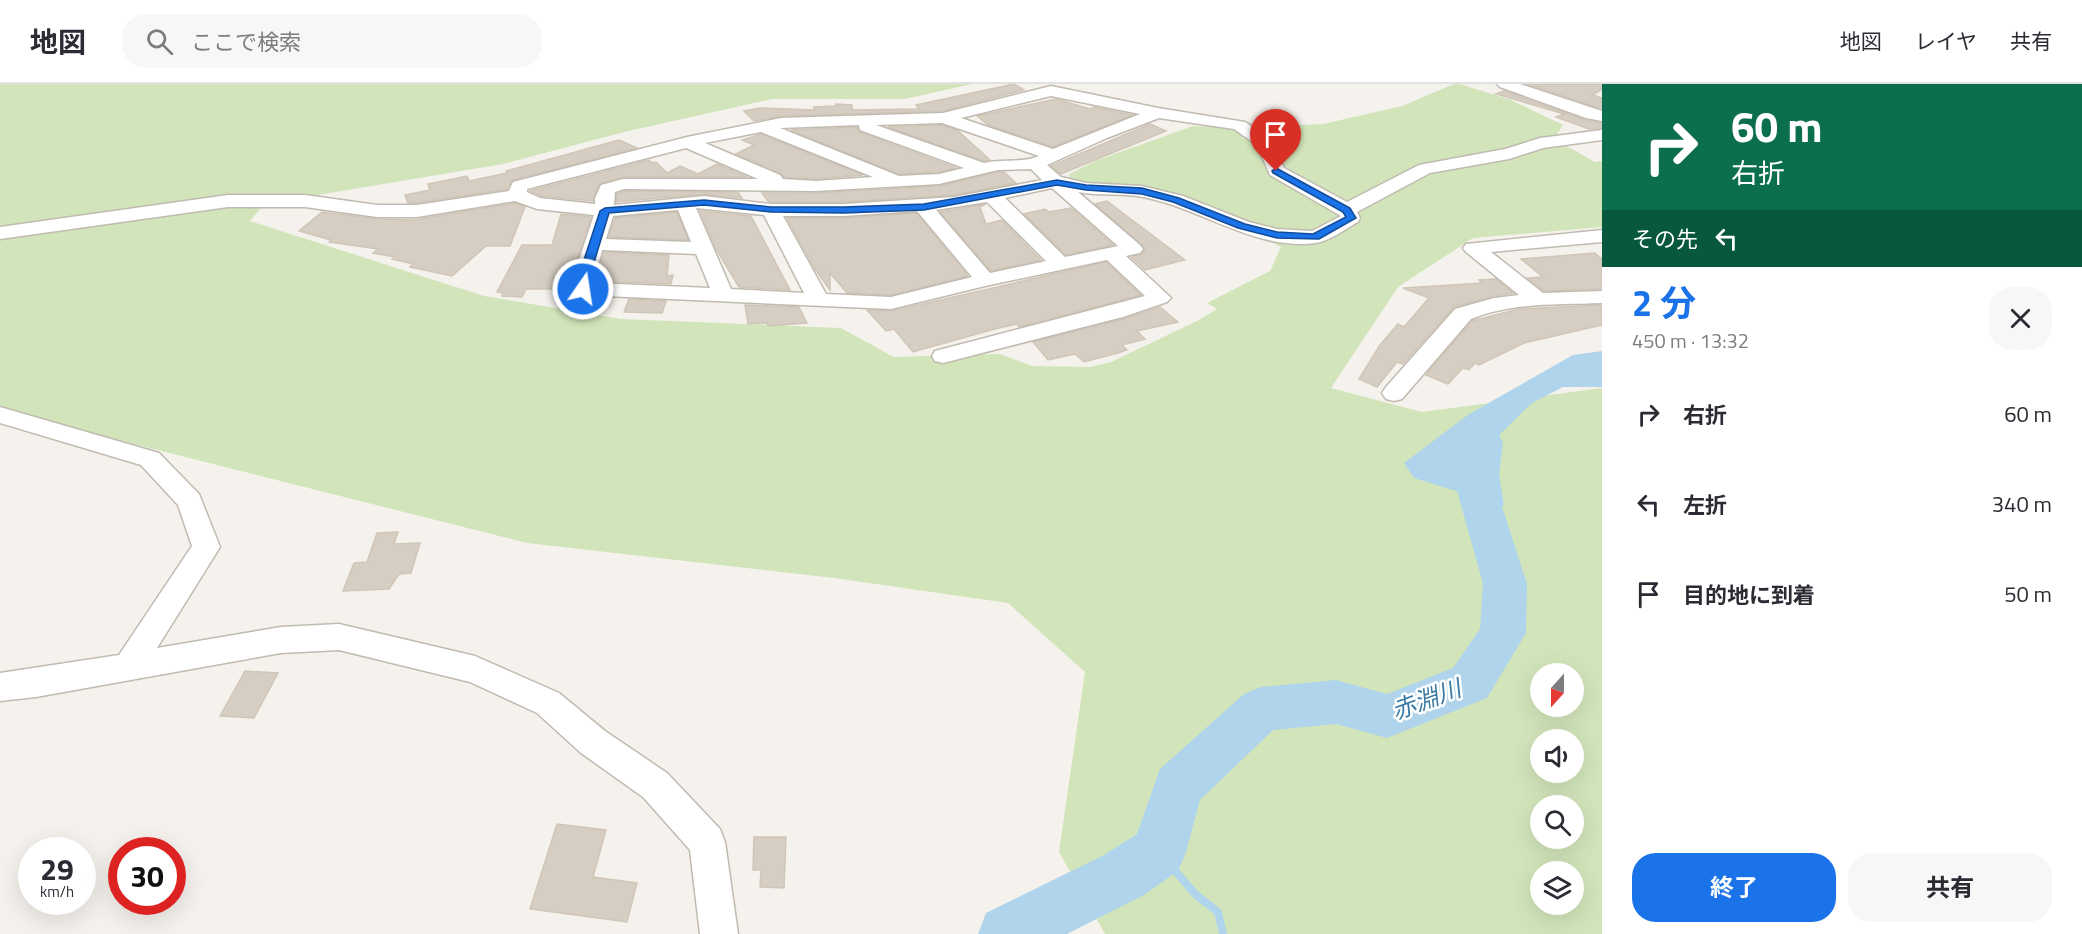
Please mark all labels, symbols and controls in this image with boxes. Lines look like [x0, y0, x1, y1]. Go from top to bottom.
search box [122, 14, 542, 68]
text: 地図 [30, 20, 86, 63]
icon: search [143, 25, 176, 58]
text: ここで検索 [191, 25, 301, 59]
text: 地図 [1840, 25, 1882, 57]
text: レイヤ [1915, 25, 1977, 57]
text: 共有 [2010, 25, 2052, 57]
text: 60 m [1731, 94, 1823, 158]
icon: right [1632, 108, 1710, 186]
pin [1250, 109, 1301, 171]
icon: arrive [1259, 118, 1292, 151]
text: 右折 [1731, 152, 1785, 193]
text: その先 [1632, 222, 1698, 256]
icon: left [1710, 222, 1743, 255]
position arrow [551, 257, 615, 321]
text: 2 分 [1632, 275, 1696, 330]
button: close [1989, 287, 2052, 350]
text: 450 m · 13:32 [1632, 325, 1749, 356]
text: 60 m [2004, 397, 2052, 431]
icon: right [1632, 398, 1665, 431]
text: 右折 [1683, 398, 1727, 432]
text: 340 m [1992, 487, 2052, 521]
icon: left [1632, 488, 1665, 521]
text: 左折 [1683, 488, 1727, 522]
text: 50 m [2004, 577, 2052, 611]
icon: arrive [1632, 578, 1665, 611]
text: 目的地に到着 [1683, 578, 1815, 612]
north arrow [1530, 663, 1584, 717]
map controls [1530, 663, 1584, 915]
water label: 赤淵川 [1386, 669, 1469, 728]
button: sound [1530, 729, 1584, 783]
button: search [1530, 795, 1584, 849]
speed limit sign: 30 [108, 837, 186, 915]
text: 29 [40, 846, 74, 892]
button: 終了 [1632, 853, 1836, 922]
button: 共有 [1848, 853, 2052, 922]
button: layers [1530, 861, 1584, 915]
text: km/h [40, 880, 74, 903]

